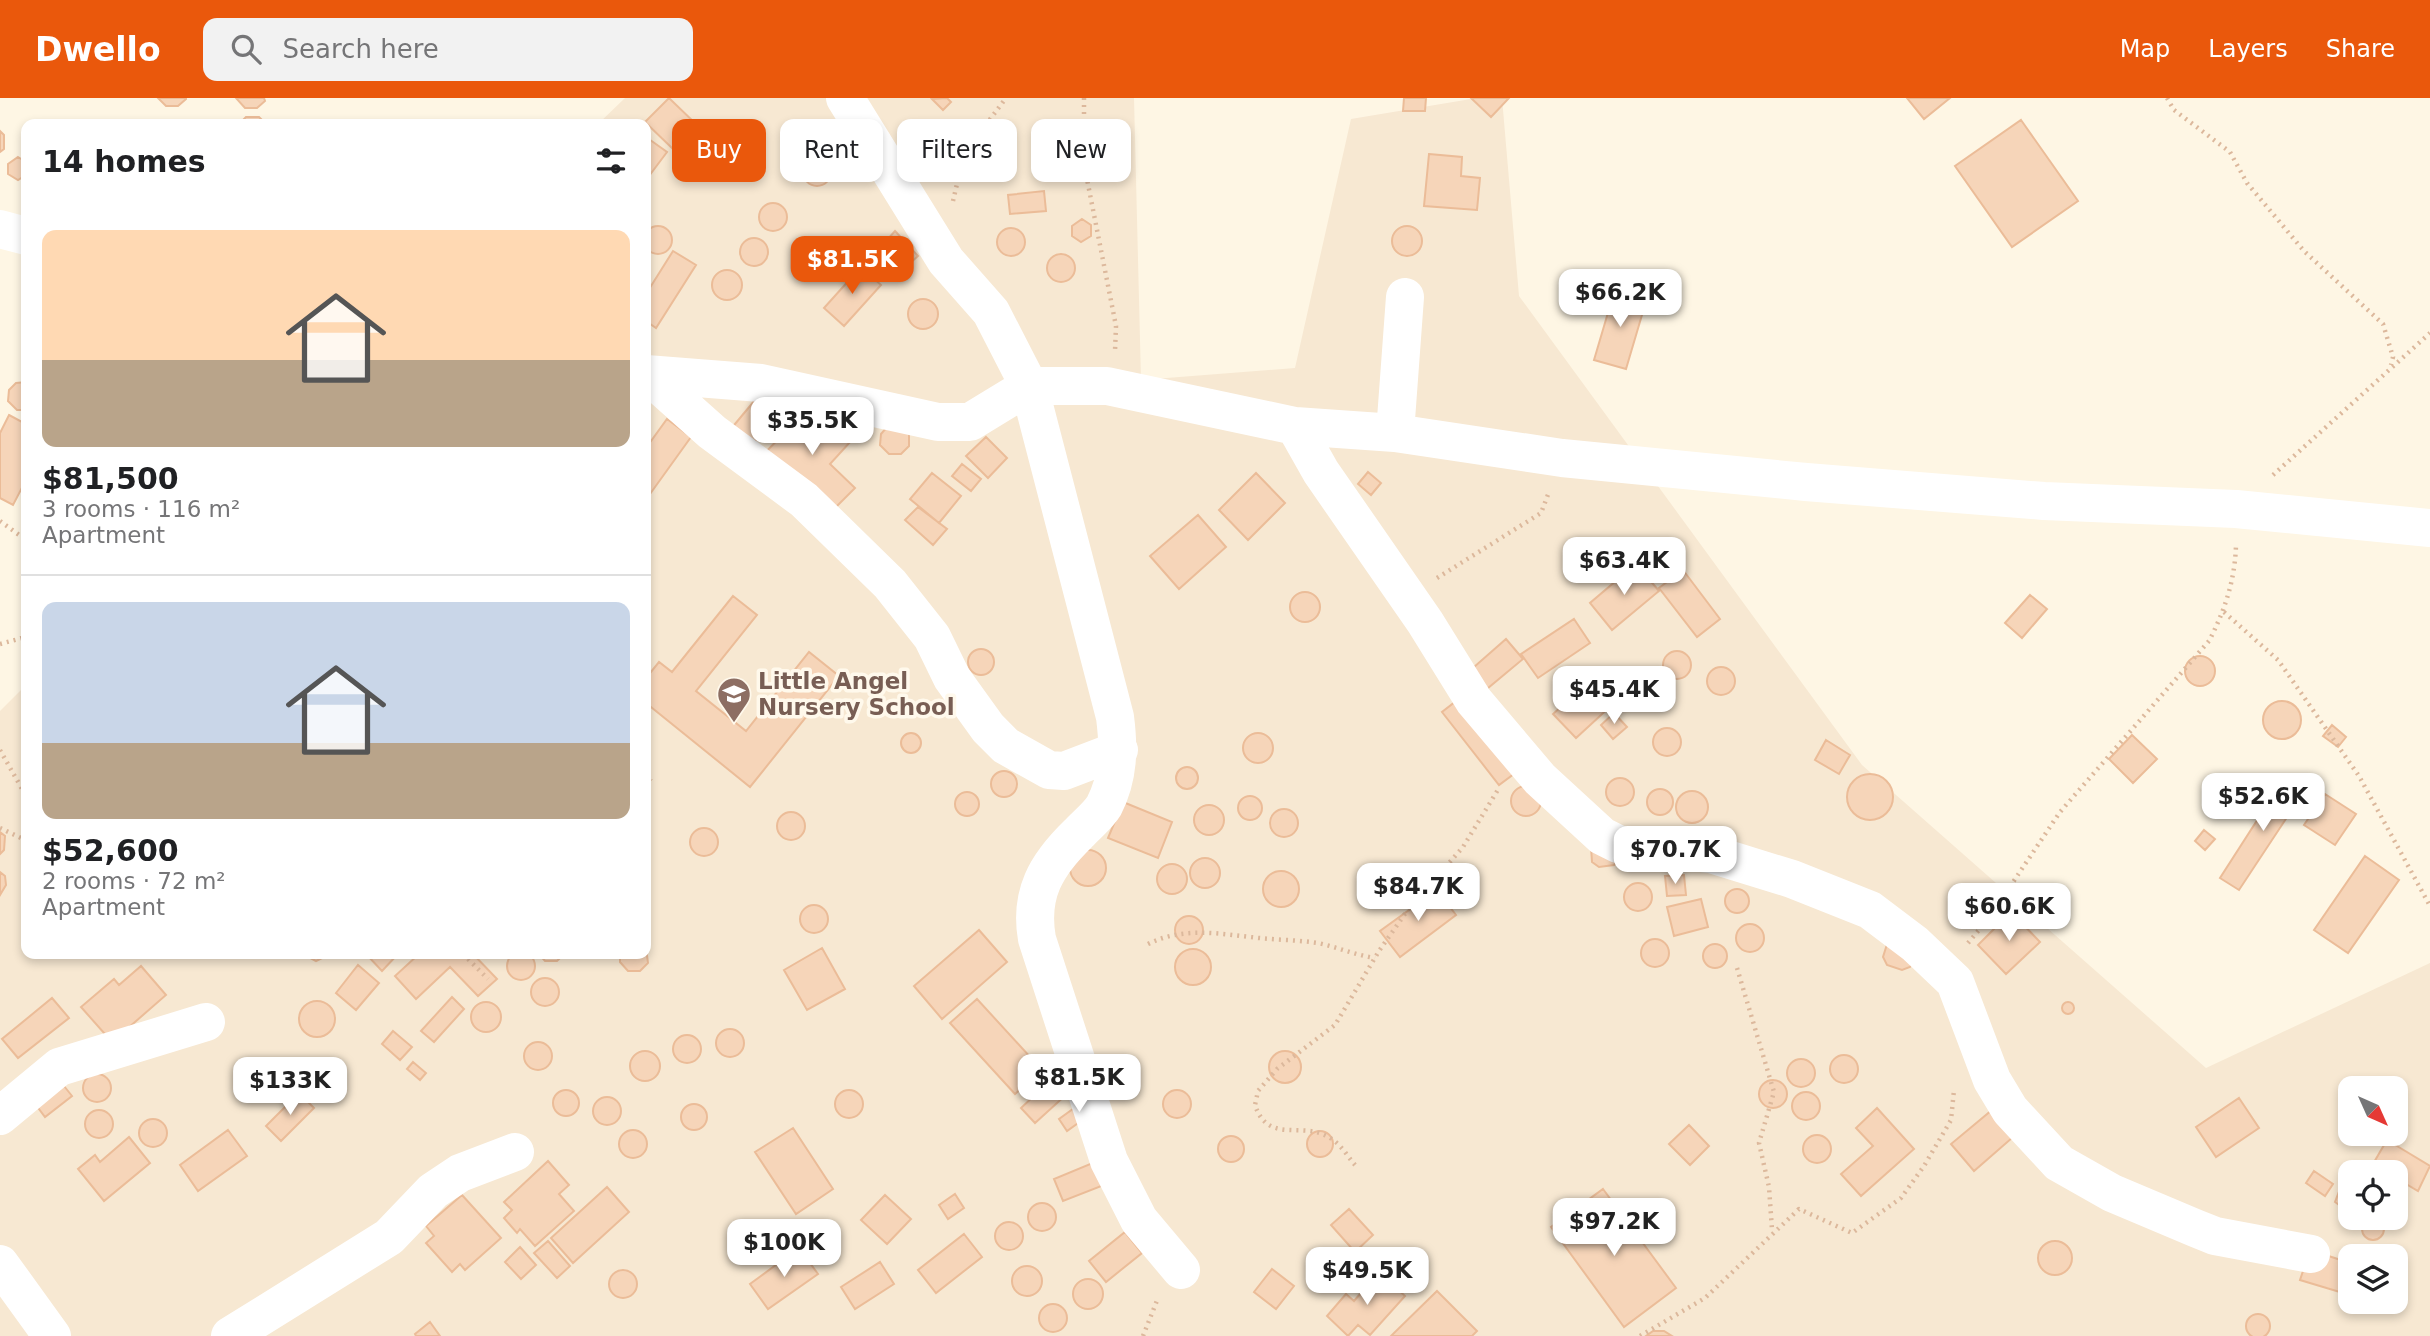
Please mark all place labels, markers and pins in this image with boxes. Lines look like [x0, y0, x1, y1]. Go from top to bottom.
pin: $81.5K [795, 236, 909, 296]
pin: $66.2K [1563, 270, 1677, 329]
pin: $35.5K [755, 398, 869, 457]
pin: $63.4K [1567, 538, 1681, 597]
pin: $45.4K [1557, 666, 1671, 726]
place label: Little Angel Nursery School [758, 668, 955, 720]
school or university icon: Little Angel Nursery School [715, 675, 753, 724]
pin: $52.6K [2206, 774, 2320, 833]
pin: $70.7K [1618, 826, 1732, 886]
pin: $84.7K [1361, 864, 1475, 923]
pin: $60.6K [1952, 884, 2066, 943]
pin: $81.5K [1022, 1054, 1136, 1114]
pin: $133K [241, 1058, 339, 1117]
pin: $97.2K [1557, 1198, 1671, 1258]
pin: $100K [735, 1220, 833, 1279]
pin: $49.5K [1310, 1248, 1424, 1307]

